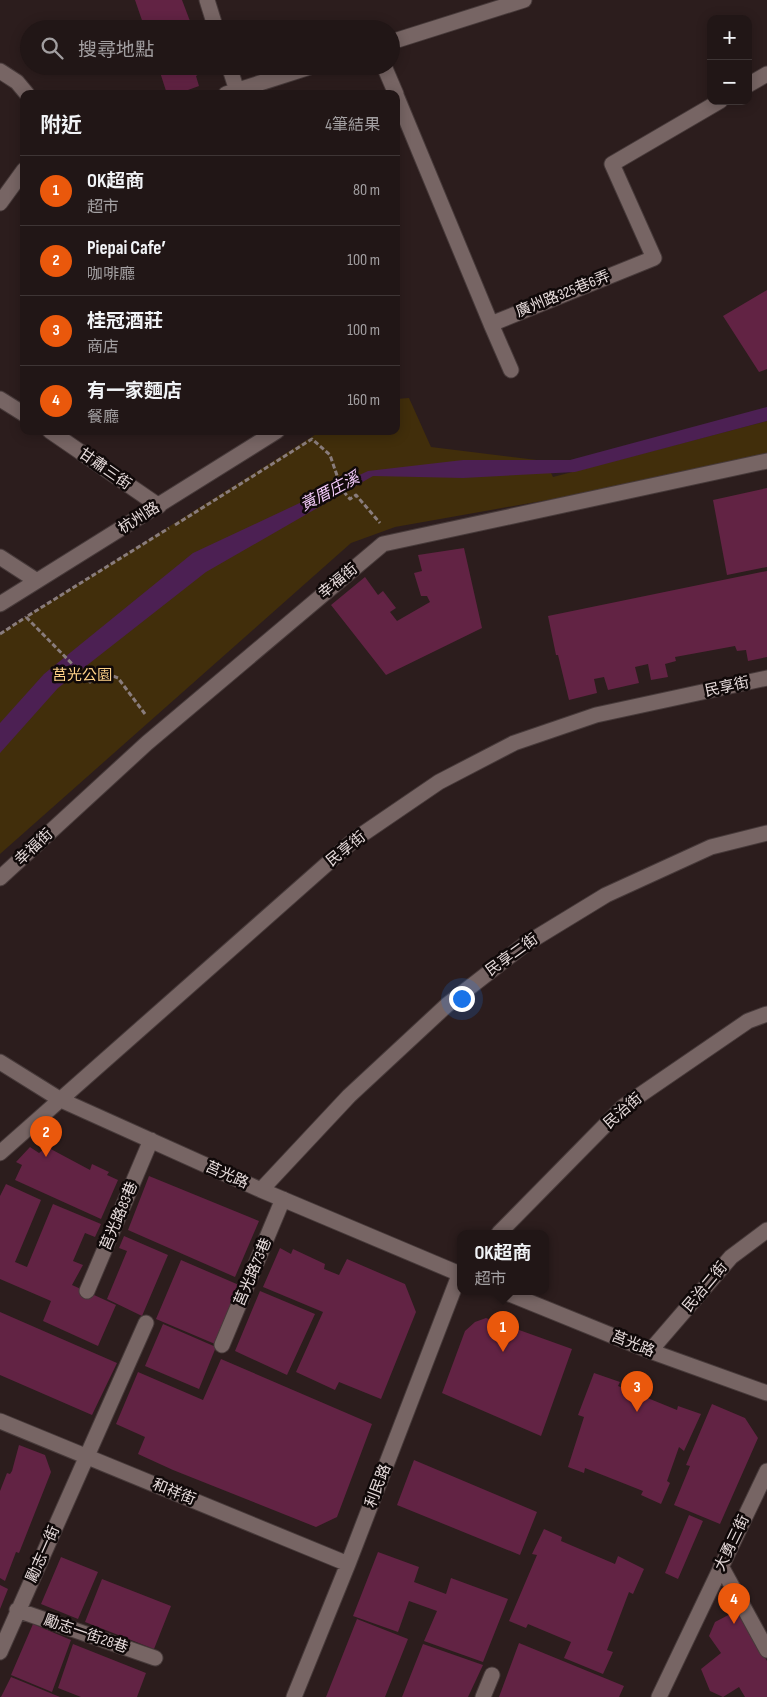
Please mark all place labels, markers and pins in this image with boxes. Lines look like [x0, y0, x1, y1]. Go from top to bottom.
pin: 2 [30, 1116, 62, 1157]
pin: 1 [487, 1311, 519, 1352]
pin: 3 [621, 1371, 653, 1412]
pin: 4 [718, 1583, 750, 1624]

